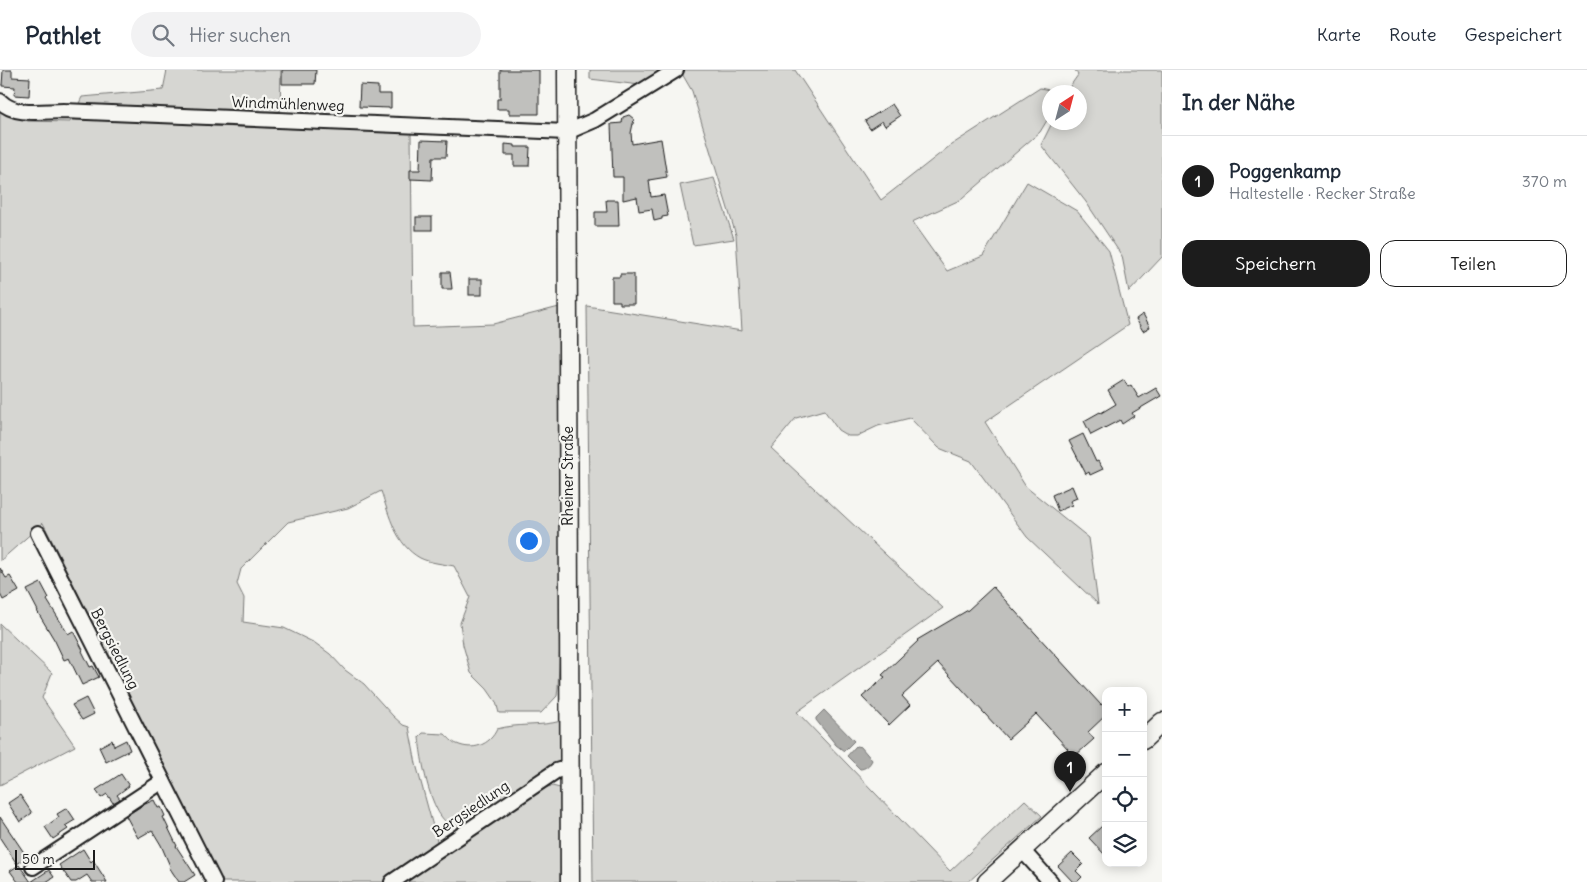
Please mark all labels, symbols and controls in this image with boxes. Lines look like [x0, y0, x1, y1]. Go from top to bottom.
search box [131, 12, 481, 57]
text: Pathlet [25, 20, 101, 50]
icon: search [149, 21, 177, 49]
text: Hier suchen [189, 23, 291, 47]
text: Karte [1317, 23, 1361, 46]
text: Route [1389, 23, 1436, 46]
text: Gespeichert [1464, 23, 1562, 46]
north arrow [1042, 85, 1087, 130]
text: In der Nähe [1182, 89, 1295, 116]
street label: Windmühlenweg [231, 92, 345, 115]
text: Poggenkamp [1229, 159, 1341, 183]
text: 1 [1195, 171, 1201, 191]
text: 370 m [1522, 171, 1567, 191]
text: Haltestelle · Recker Straße [1229, 183, 1416, 203]
button: Speichern [1182, 240, 1370, 287]
button: Teilen [1380, 240, 1567, 287]
street label: Rheiner Straße [558, 426, 577, 526]
your location [516, 528, 542, 554]
street label: Bergsiedlung [87, 605, 144, 693]
map controls [1102, 687, 1147, 867]
button: + [1102, 687, 1147, 732]
button: − [1102, 732, 1147, 777]
pin: 1 [1054, 751, 1086, 792]
street label: Bergsiedlung [429, 776, 513, 841]
button: locate [1102, 777, 1147, 822]
button: layers [1102, 822, 1147, 867]
scale bar [15, 847, 95, 870]
text: 50 m [22, 850, 55, 868]

